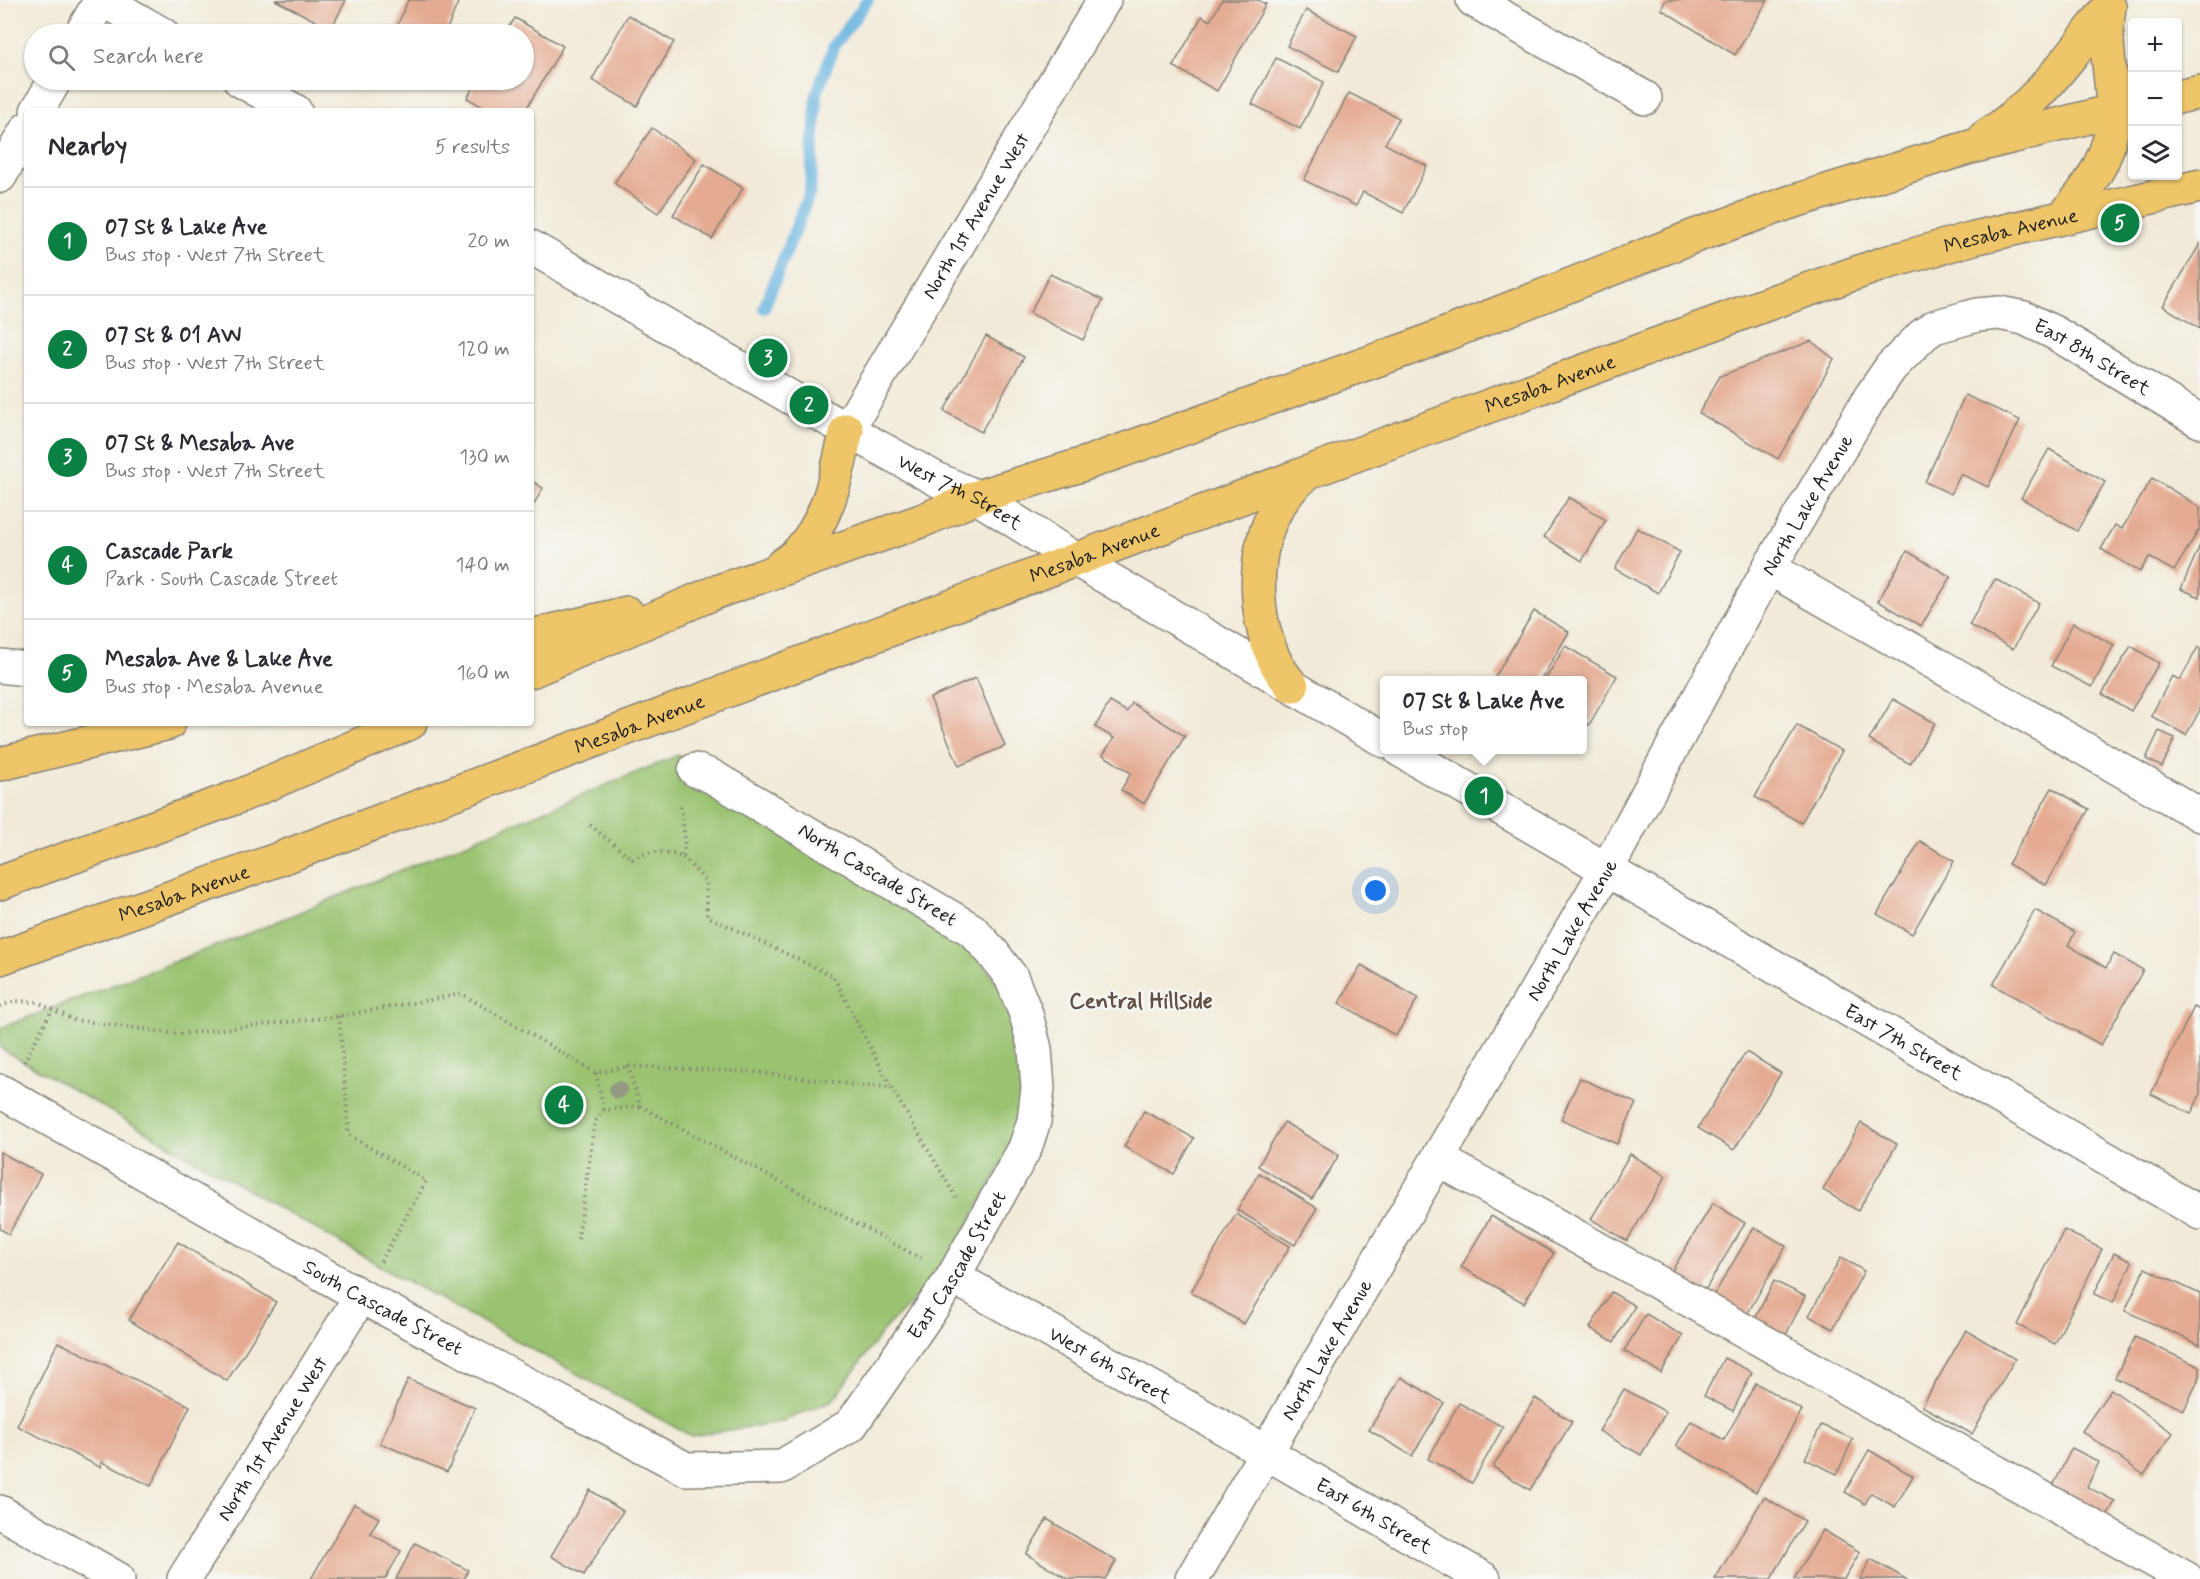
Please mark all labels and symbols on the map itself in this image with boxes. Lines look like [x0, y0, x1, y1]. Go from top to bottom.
street label: North 1st Avenue West [916, 128, 1037, 304]
pin: 5 [2100, 200, 2140, 246]
street label: Mesaba Avenue [1941, 203, 2081, 261]
street label: East 8th Street [2029, 313, 2155, 403]
pin: 3 [748, 336, 788, 380]
street label: Mesaba Avenue [1482, 349, 1620, 421]
pin: 2 [790, 382, 828, 428]
street label: North Lake Avenue [1756, 430, 1860, 581]
street label: West 7th Street [892, 448, 1027, 537]
street label: Mesaba Avenue [1026, 517, 1164, 591]
street label: Mesaba Avenue [571, 688, 709, 762]
pin: 1 [1464, 774, 1504, 818]
street label: North Cascade Street [793, 817, 962, 933]
street label: North Lake Avenue [1521, 855, 1625, 1006]
street label: Mesaba Avenue [115, 859, 254, 930]
your location [1361, 876, 1390, 905]
district label: Central Hillside [1069, 988, 1213, 1016]
street label: East 7th Street [1839, 998, 1967, 1088]
pin: 4 [544, 1082, 584, 1128]
street label: East Cascade Street [902, 1186, 1013, 1345]
street label: South Cascade Street [298, 1254, 467, 1363]
street label: North Lake Avenue [1276, 1274, 1379, 1426]
street label: West 6th Street [1043, 1321, 1176, 1411]
street label: North 1st Avenue West [212, 1352, 335, 1526]
street label: East 6th Street [1310, 1472, 1437, 1561]

